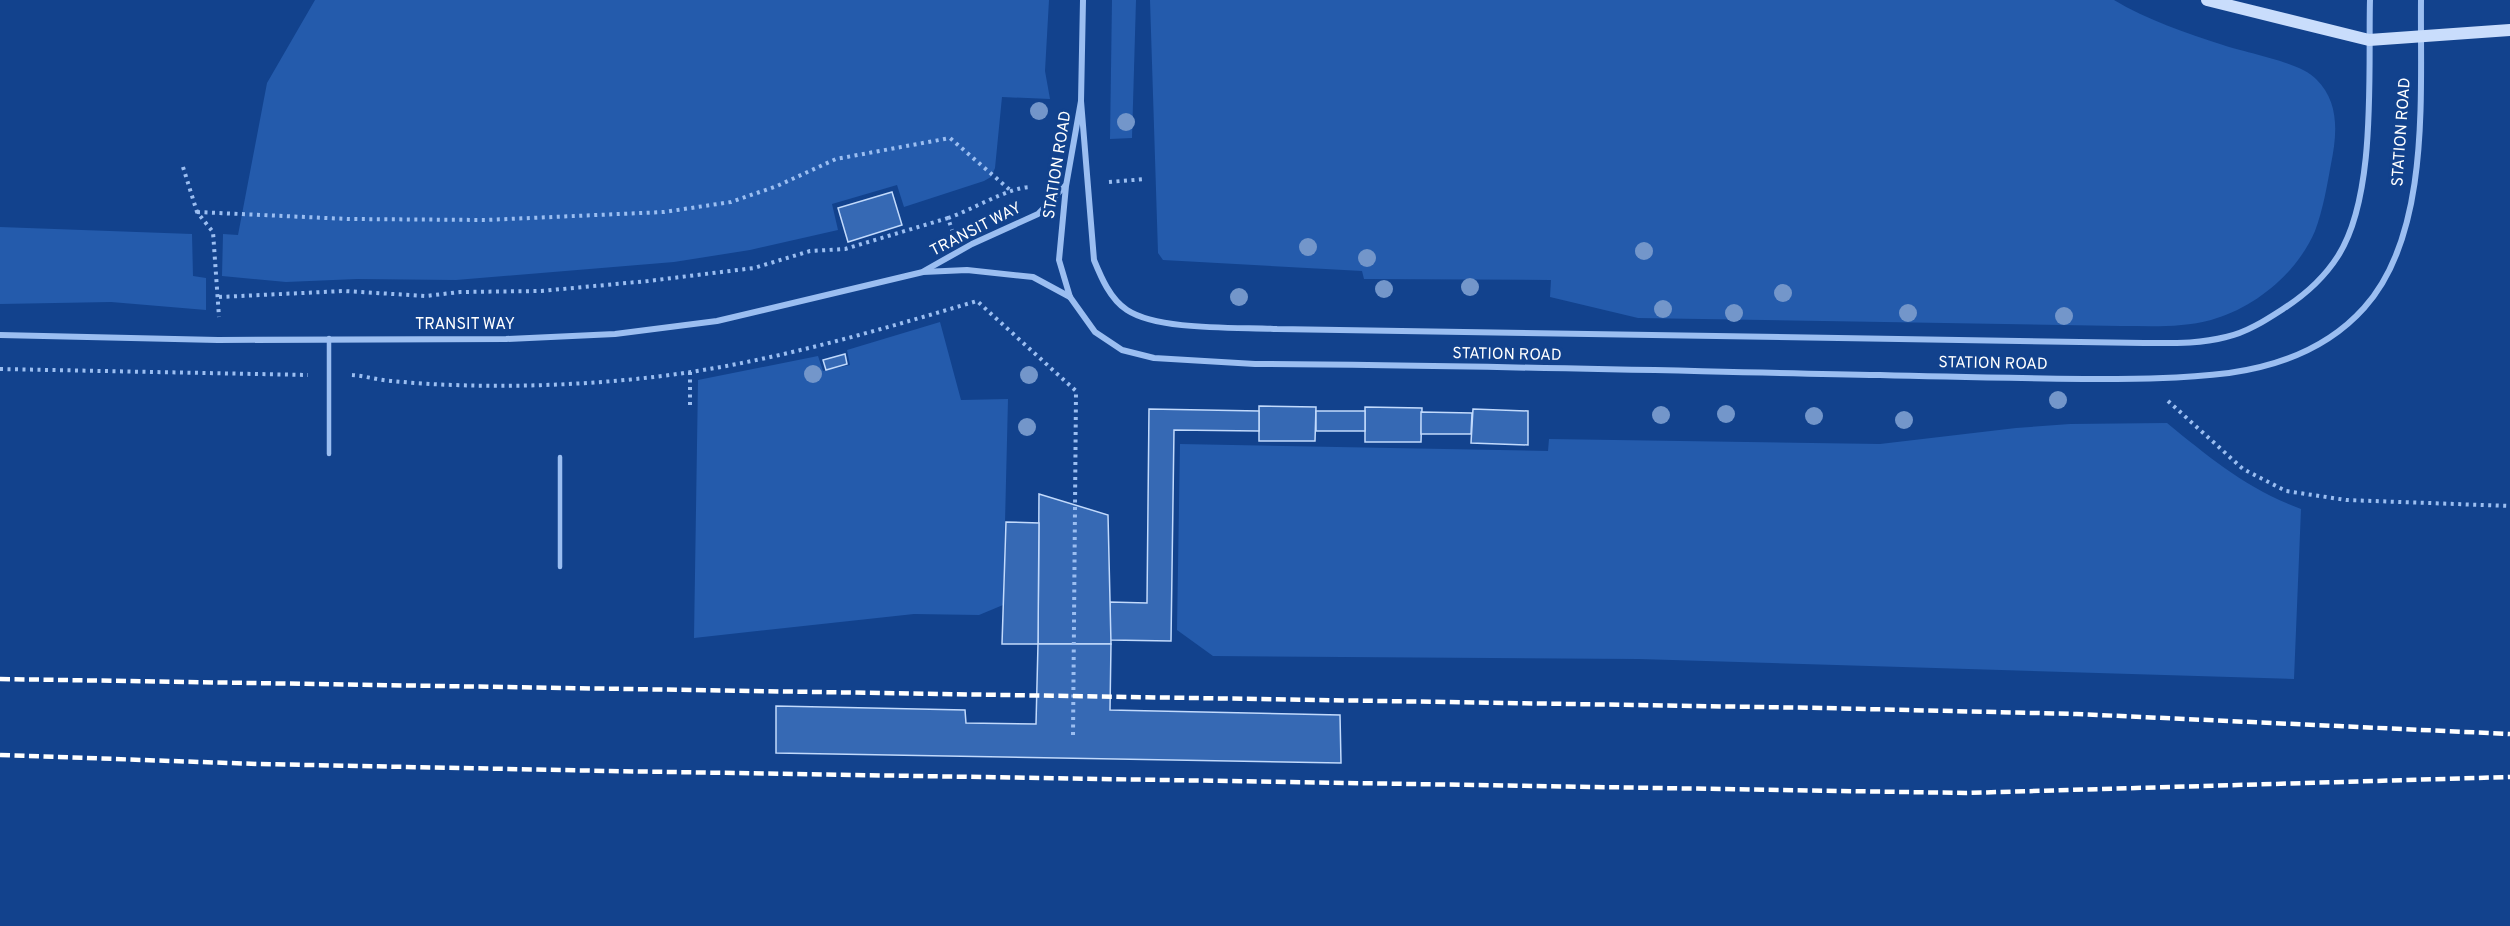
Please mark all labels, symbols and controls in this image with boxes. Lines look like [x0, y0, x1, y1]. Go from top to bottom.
street label: STATION ROAD [2388, 77, 2416, 187]
street label: STATION ROAD [1040, 109, 1076, 221]
street label: TRANSIT WAY [927, 198, 1025, 262]
street label: TRANSIT WAY [415, 315, 515, 335]
street label: STATION ROAD [1452, 344, 1562, 366]
street label: STATION ROAD [1938, 353, 2048, 375]

